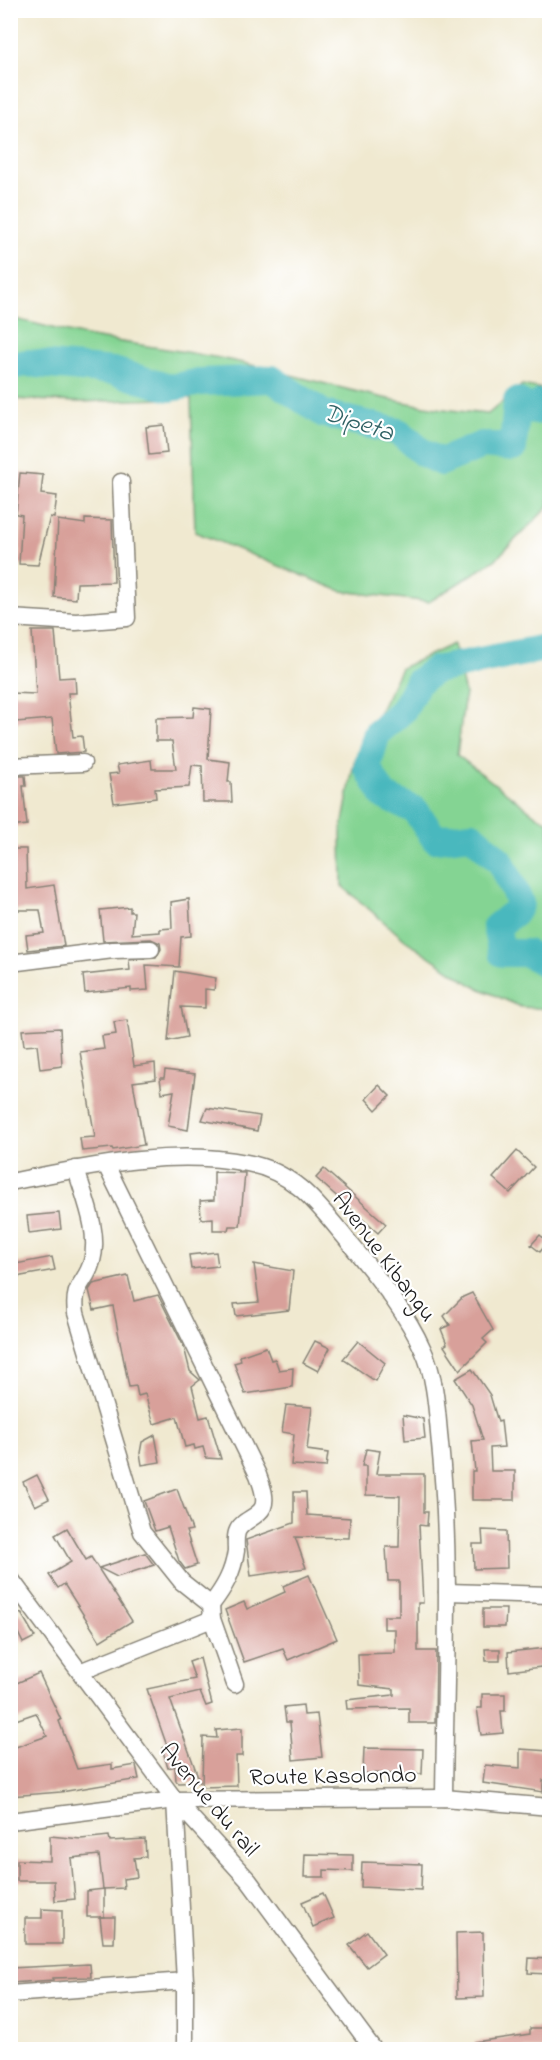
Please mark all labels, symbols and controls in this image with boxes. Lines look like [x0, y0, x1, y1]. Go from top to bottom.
water label: Dipeta [318, 395, 399, 453]
street label: Avenue Kibangu [322, 1185, 444, 1330]
street label: Avenue du rail [150, 1736, 266, 1865]
street label: Route Kasolondo [249, 1759, 417, 1796]

